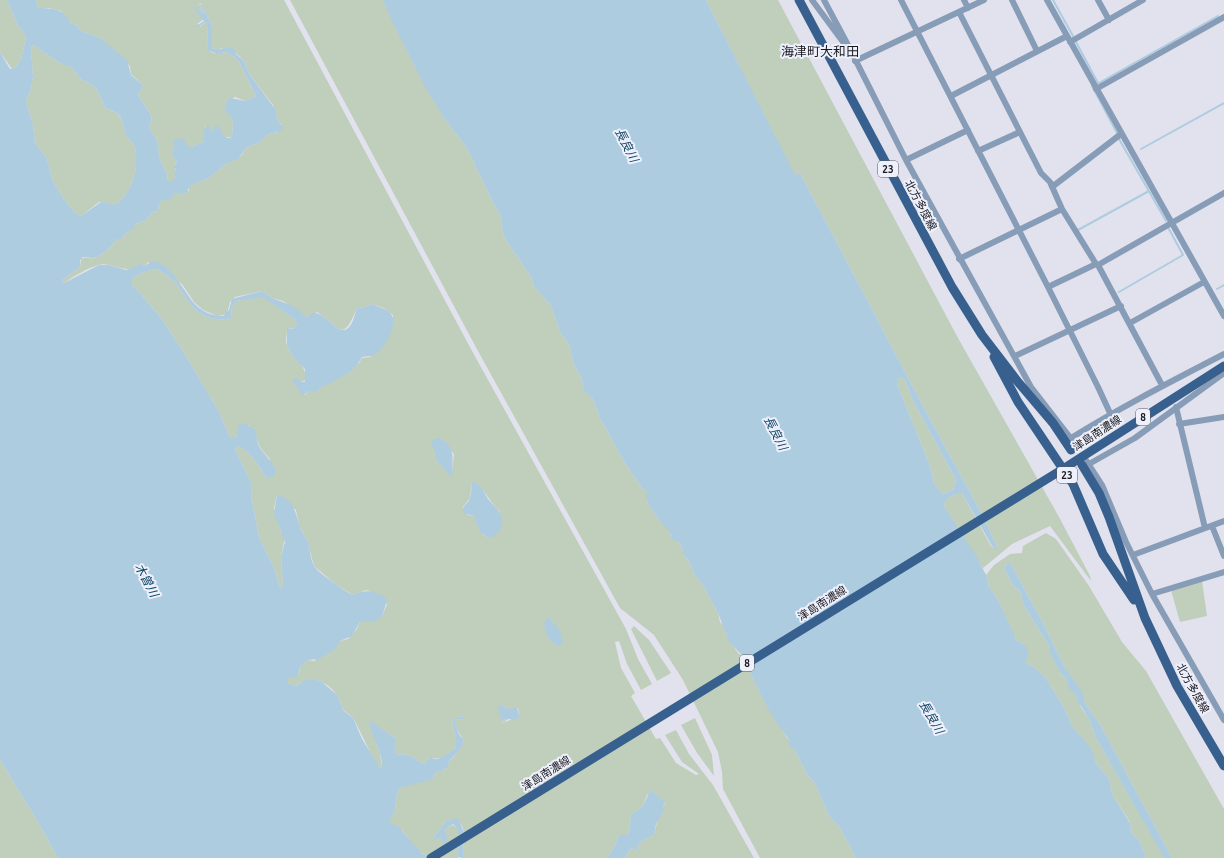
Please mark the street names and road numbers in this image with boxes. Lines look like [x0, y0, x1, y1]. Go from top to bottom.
road number: 23 [878, 161, 898, 177]
street label: 北方多度線 [903, 178, 939, 232]
road number: 8 [1136, 409, 1150, 425]
street label: 津島南濃線 [1071, 413, 1123, 453]
road number: 23 [1057, 467, 1077, 483]
street label: 津島南濃線 [795, 583, 849, 623]
road number: 8 [740, 655, 754, 671]
street label: 北方多度線 [1174, 661, 1212, 715]
street label: 津島南濃線 [519, 753, 573, 793]

